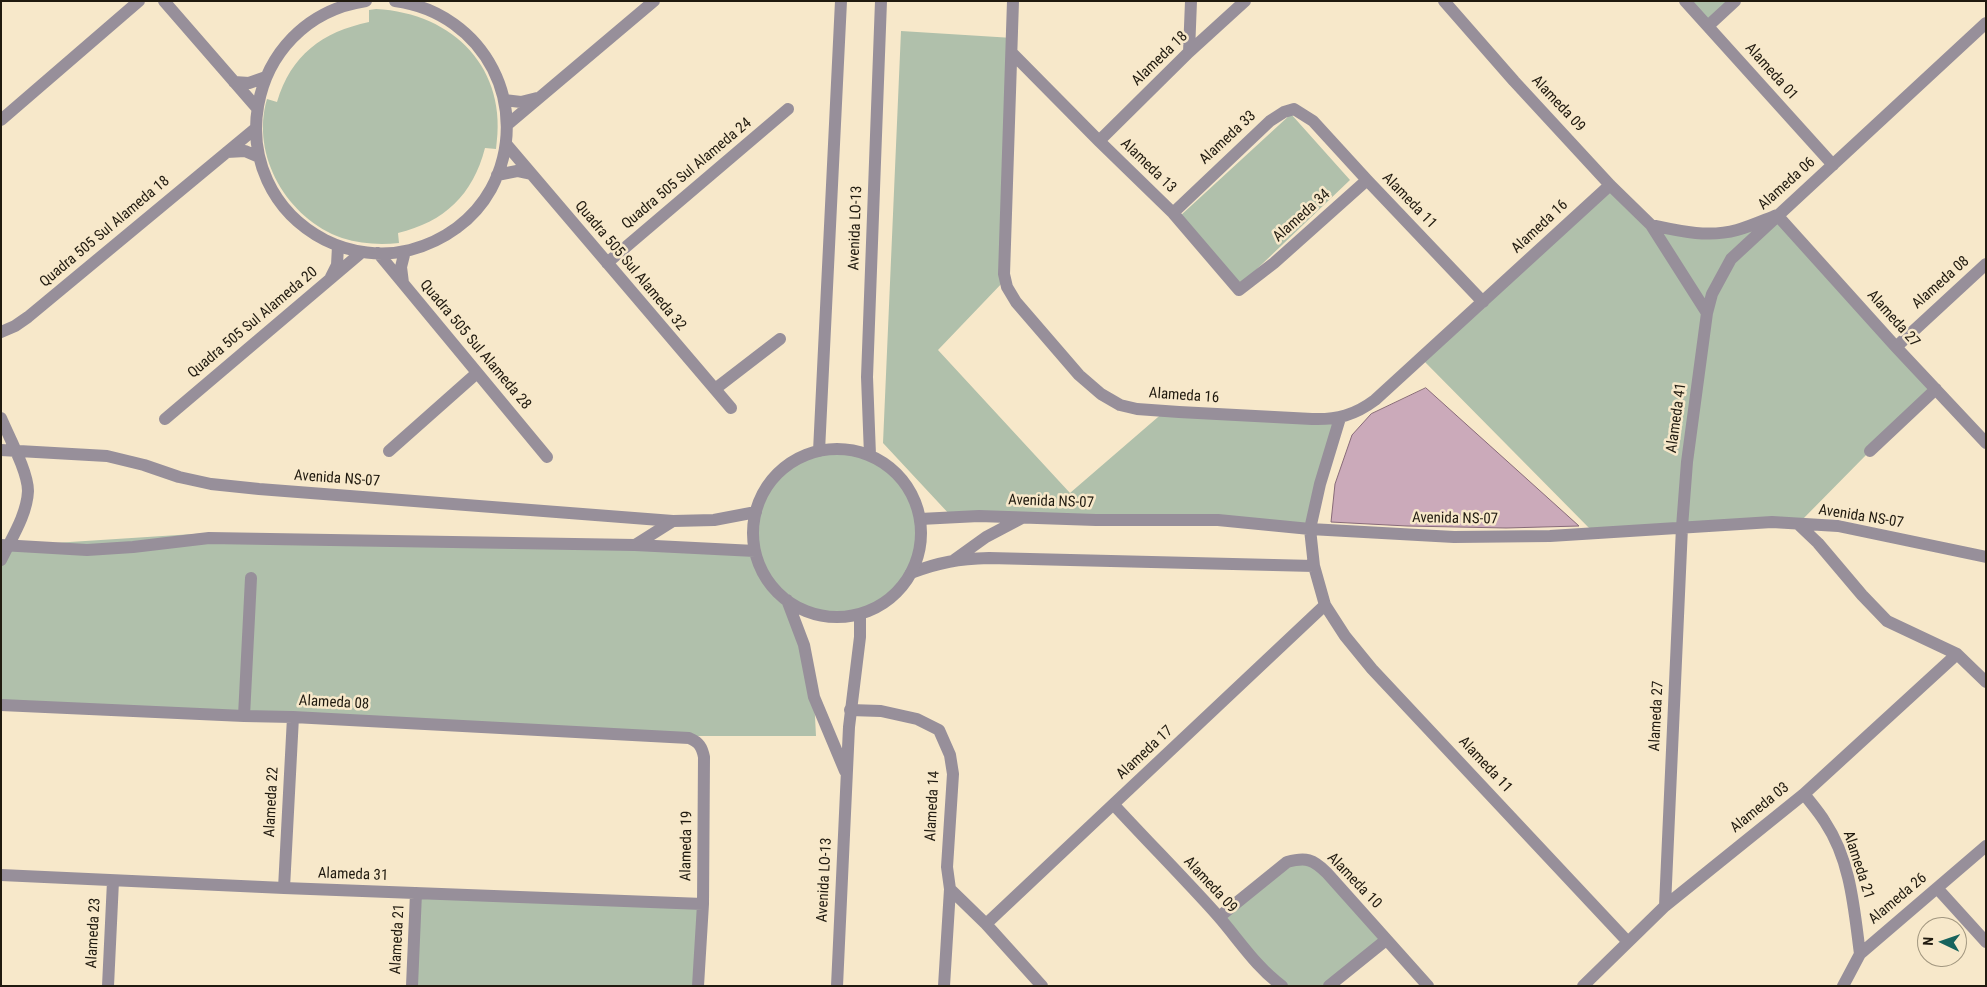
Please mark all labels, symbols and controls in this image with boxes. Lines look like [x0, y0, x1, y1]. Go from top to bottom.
street label: Alameda 18 [1128, 28, 1192, 90]
street label: Alameda 01 [1741, 40, 1801, 104]
street label: Alameda 09 [1527, 72, 1589, 136]
street label: Alameda 33 [1196, 107, 1260, 169]
street label: Quadra 505 Sul Alameda 24 [618, 114, 756, 234]
street label: Alameda 13 [1116, 135, 1180, 197]
street label: Alameda 06 [1755, 154, 1819, 214]
street label: Alameda 11 [1378, 169, 1440, 233]
street label: Quadra 505 Sul Alameda 18 [36, 172, 174, 292]
street label: Avenida LO-13 [846, 185, 866, 271]
street label: Alameda 34 [1270, 186, 1334, 246]
street label: Alameda 16 [1508, 196, 1572, 258]
street label: Quadra 505 Sul Alameda 32 [570, 197, 690, 335]
street label: Alameda 08 [1909, 253, 1973, 313]
street label: Quadra 505 Sul Alameda 20 [184, 263, 322, 383]
street label: Quadra 505 Sul Alameda 28 [415, 276, 535, 414]
street label: Alameda 27 [1863, 287, 1923, 351]
street label: Alameda 41 [1663, 382, 1691, 454]
street label: Alameda 16 [1148, 385, 1220, 407]
street label: Avenida NS-07 [293, 467, 381, 491]
street label: Avenida NS-07 [1008, 492, 1094, 512]
street label: Avenida NS-07 [1817, 501, 1905, 533]
street label: Avenida NS-07 [1412, 509, 1498, 529]
street label: Alameda 27 [1646, 680, 1668, 752]
street label: Alameda 08 [298, 692, 370, 714]
street label: Alameda 17 [1113, 722, 1177, 784]
street label: Alameda 11 [1454, 733, 1516, 797]
street label: Alameda 22 [261, 766, 283, 838]
street label: Alameda 14 [922, 770, 944, 842]
street label: Alameda 03 [1727, 779, 1793, 837]
street label: Alameda 19 [677, 811, 697, 881]
street label: Alameda 21 [1839, 829, 1877, 901]
street label: Avenida LO-13 [814, 837, 836, 923]
street label: Alameda 10 [1323, 849, 1385, 913]
street label: Alameda 09 [1179, 853, 1241, 917]
street label: Alameda 31 [317, 865, 389, 885]
street label: Alameda 26 [1865, 869, 1931, 929]
street label: Alameda 23 [83, 897, 105, 969]
street label: Alameda 21 [387, 903, 409, 975]
north arrow [1917, 917, 1967, 967]
text: N [1920, 937, 1936, 946]

